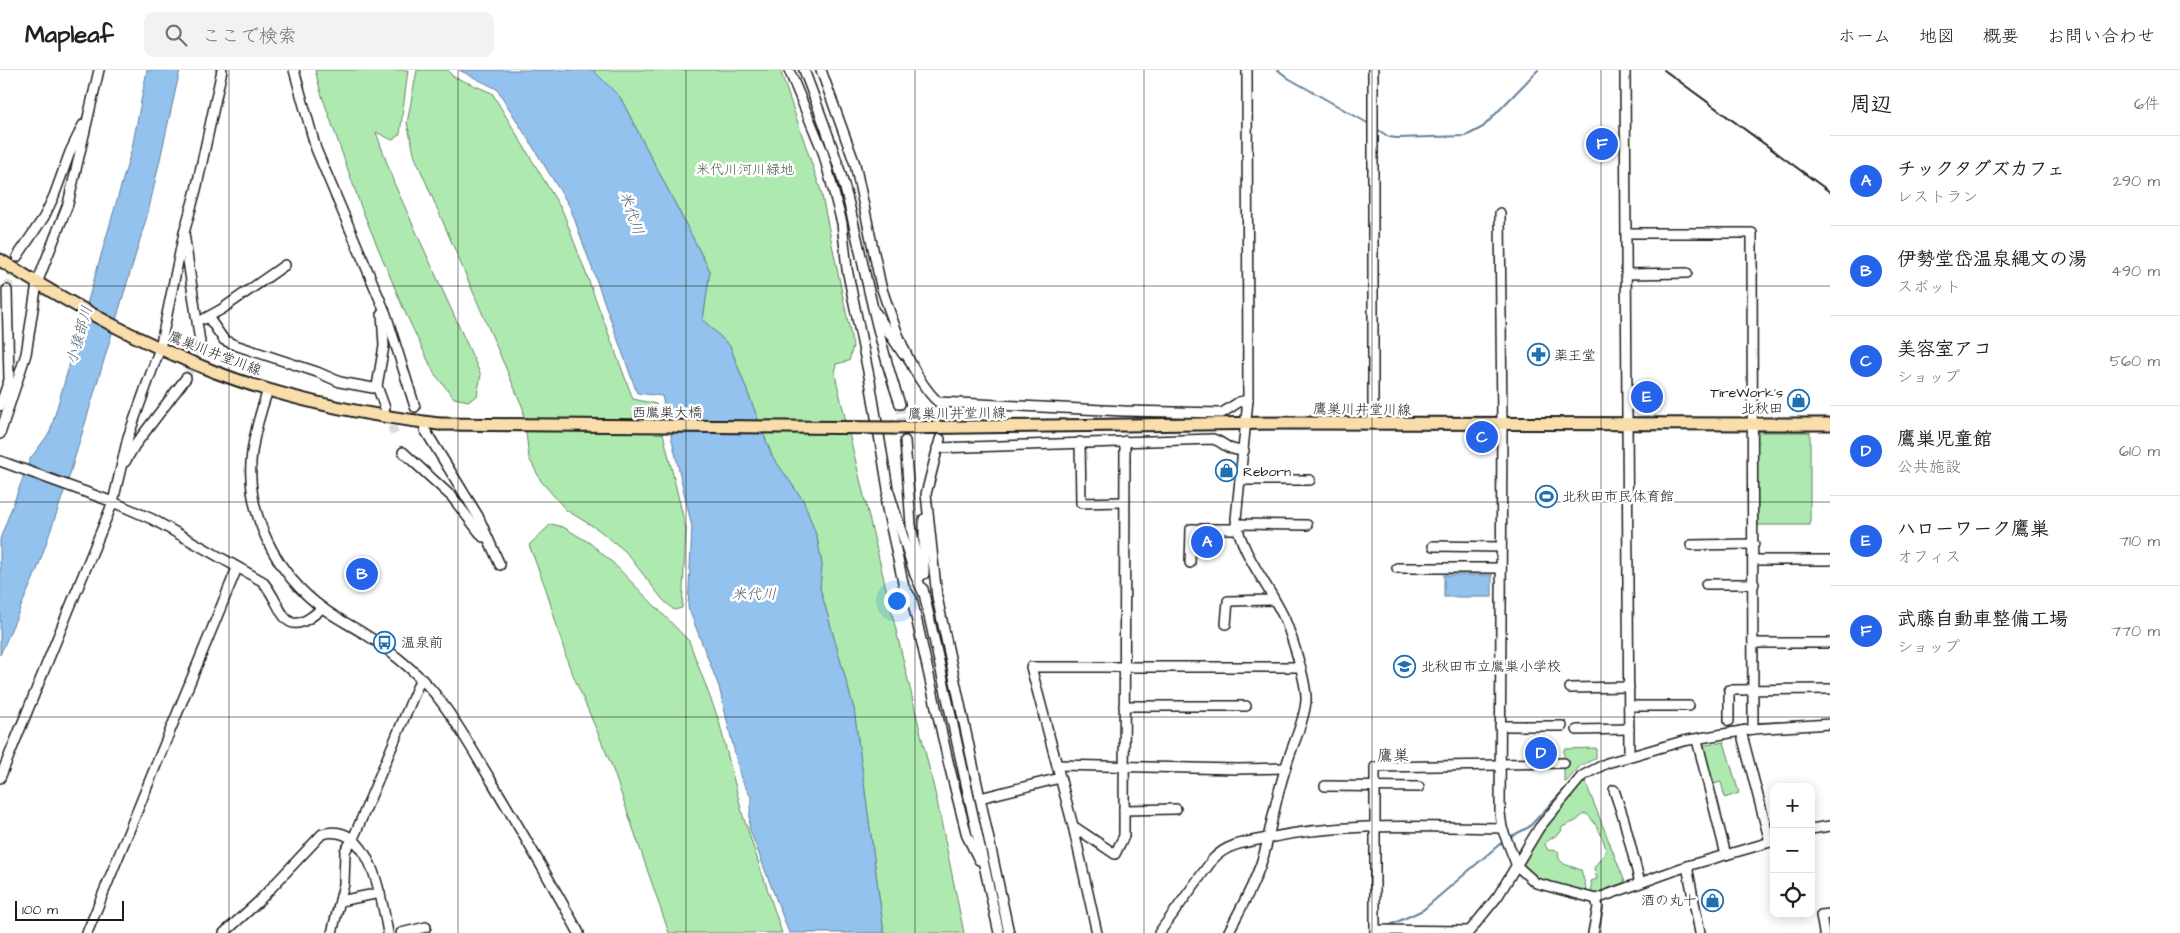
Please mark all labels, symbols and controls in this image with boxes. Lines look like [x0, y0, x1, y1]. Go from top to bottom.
search box [144, 12, 494, 57]
text: Mapleaf [25, 18, 114, 52]
icon: search [162, 21, 190, 49]
text: ここで検索 [202, 23, 297, 50]
text: ホーム [1838, 24, 1891, 49]
text: 地図 [1919, 24, 1955, 49]
text: 概要 [1983, 24, 2019, 49]
text: お問い合わせ [2047, 24, 2155, 49]
text: 周辺 [1850, 90, 1892, 119]
text: 6件 [2134, 93, 2160, 115]
pin: F [1586, 125, 1618, 163]
text: チックタグズカフェ [1897, 156, 2065, 183]
park label: 米代川河川緑地 [696, 160, 794, 180]
text: A [1861, 170, 1871, 192]
text: 290 m [2113, 170, 2160, 192]
text: レストラン [1897, 186, 1978, 208]
water label: 米代川 [614, 188, 649, 238]
text: 伊勢堂岱温泉縄文の湯 [1897, 246, 2087, 273]
text: B [1860, 260, 1872, 282]
text: 490 m [2111, 260, 2160, 282]
text: スポット [1897, 276, 1961, 298]
water label: 小猿部川 [61, 303, 98, 367]
street label: 鷹巣川井堂川線 [165, 327, 264, 381]
text: 美容室アコ [1897, 336, 1992, 363]
pharmacy icon: 薬王堂 [1526, 343, 1550, 367]
place label: 薬王堂 [1554, 346, 1596, 366]
text: C [1860, 350, 1872, 372]
text: 560 m [2110, 350, 2160, 372]
text: ショップ [1897, 366, 1960, 388]
pin: E [1631, 378, 1663, 416]
place label: TireWork's 北秋田 [1710, 383, 1783, 419]
shop icon: TireWork's 北秋田 [1787, 388, 1811, 412]
street label: 鷹巣川井堂川線 [1313, 399, 1411, 421]
street label: 西鷹巣大橋 [632, 403, 702, 423]
street label: 鷹巣川井堂川線 [908, 403, 1006, 425]
pin: C [1466, 418, 1498, 456]
text: 鷹巣児童館 [1897, 426, 1992, 453]
text: D [1861, 440, 1871, 462]
text: 610 m [2119, 440, 2160, 462]
text: 公共施設 [1897, 456, 1961, 478]
shop icon: Reborn [1215, 459, 1239, 483]
place label: Reborn [1243, 462, 1291, 482]
sports icon: 北秋田市民体育館 [1534, 484, 1558, 508]
place label: 北秋田市民体育館 [1562, 487, 1674, 507]
text: ハローワーク鷹巣 [1897, 516, 2049, 543]
pin: A [1191, 523, 1223, 561]
text: E [1861, 530, 1871, 552]
text: 710 m [2119, 530, 2160, 552]
text: オフィス [1897, 546, 1961, 568]
pin: B [346, 555, 378, 593]
water label: 米代川 [731, 584, 777, 605]
your location [884, 588, 910, 614]
text: 武藤自動車整備工場 [1897, 606, 2068, 633]
text: F [1860, 620, 1872, 642]
text: 770 m [2111, 620, 2160, 642]
bus stop icon: 温泉前 [373, 630, 397, 654]
place label: 温泉前 [401, 633, 443, 653]
text: ショップ [1897, 636, 1960, 658]
school or university icon: 北秋田市立鷹巣小学校 [1393, 654, 1417, 678]
place label: 北秋田市立鷹巣小学校 [1421, 657, 1561, 677]
pin: D [1525, 734, 1557, 772]
district label: 鷹巣 [1377, 745, 1409, 767]
map controls [1770, 783, 1815, 918]
button: + [1770, 783, 1815, 828]
button: − [1770, 828, 1815, 873]
button: locate [1770, 873, 1815, 918]
shop icon: 酒の丸十 [1701, 888, 1725, 912]
place label: 酒の丸十 [1641, 891, 1697, 911]
scale bar [15, 898, 124, 921]
text: 100 m [22, 900, 58, 920]

